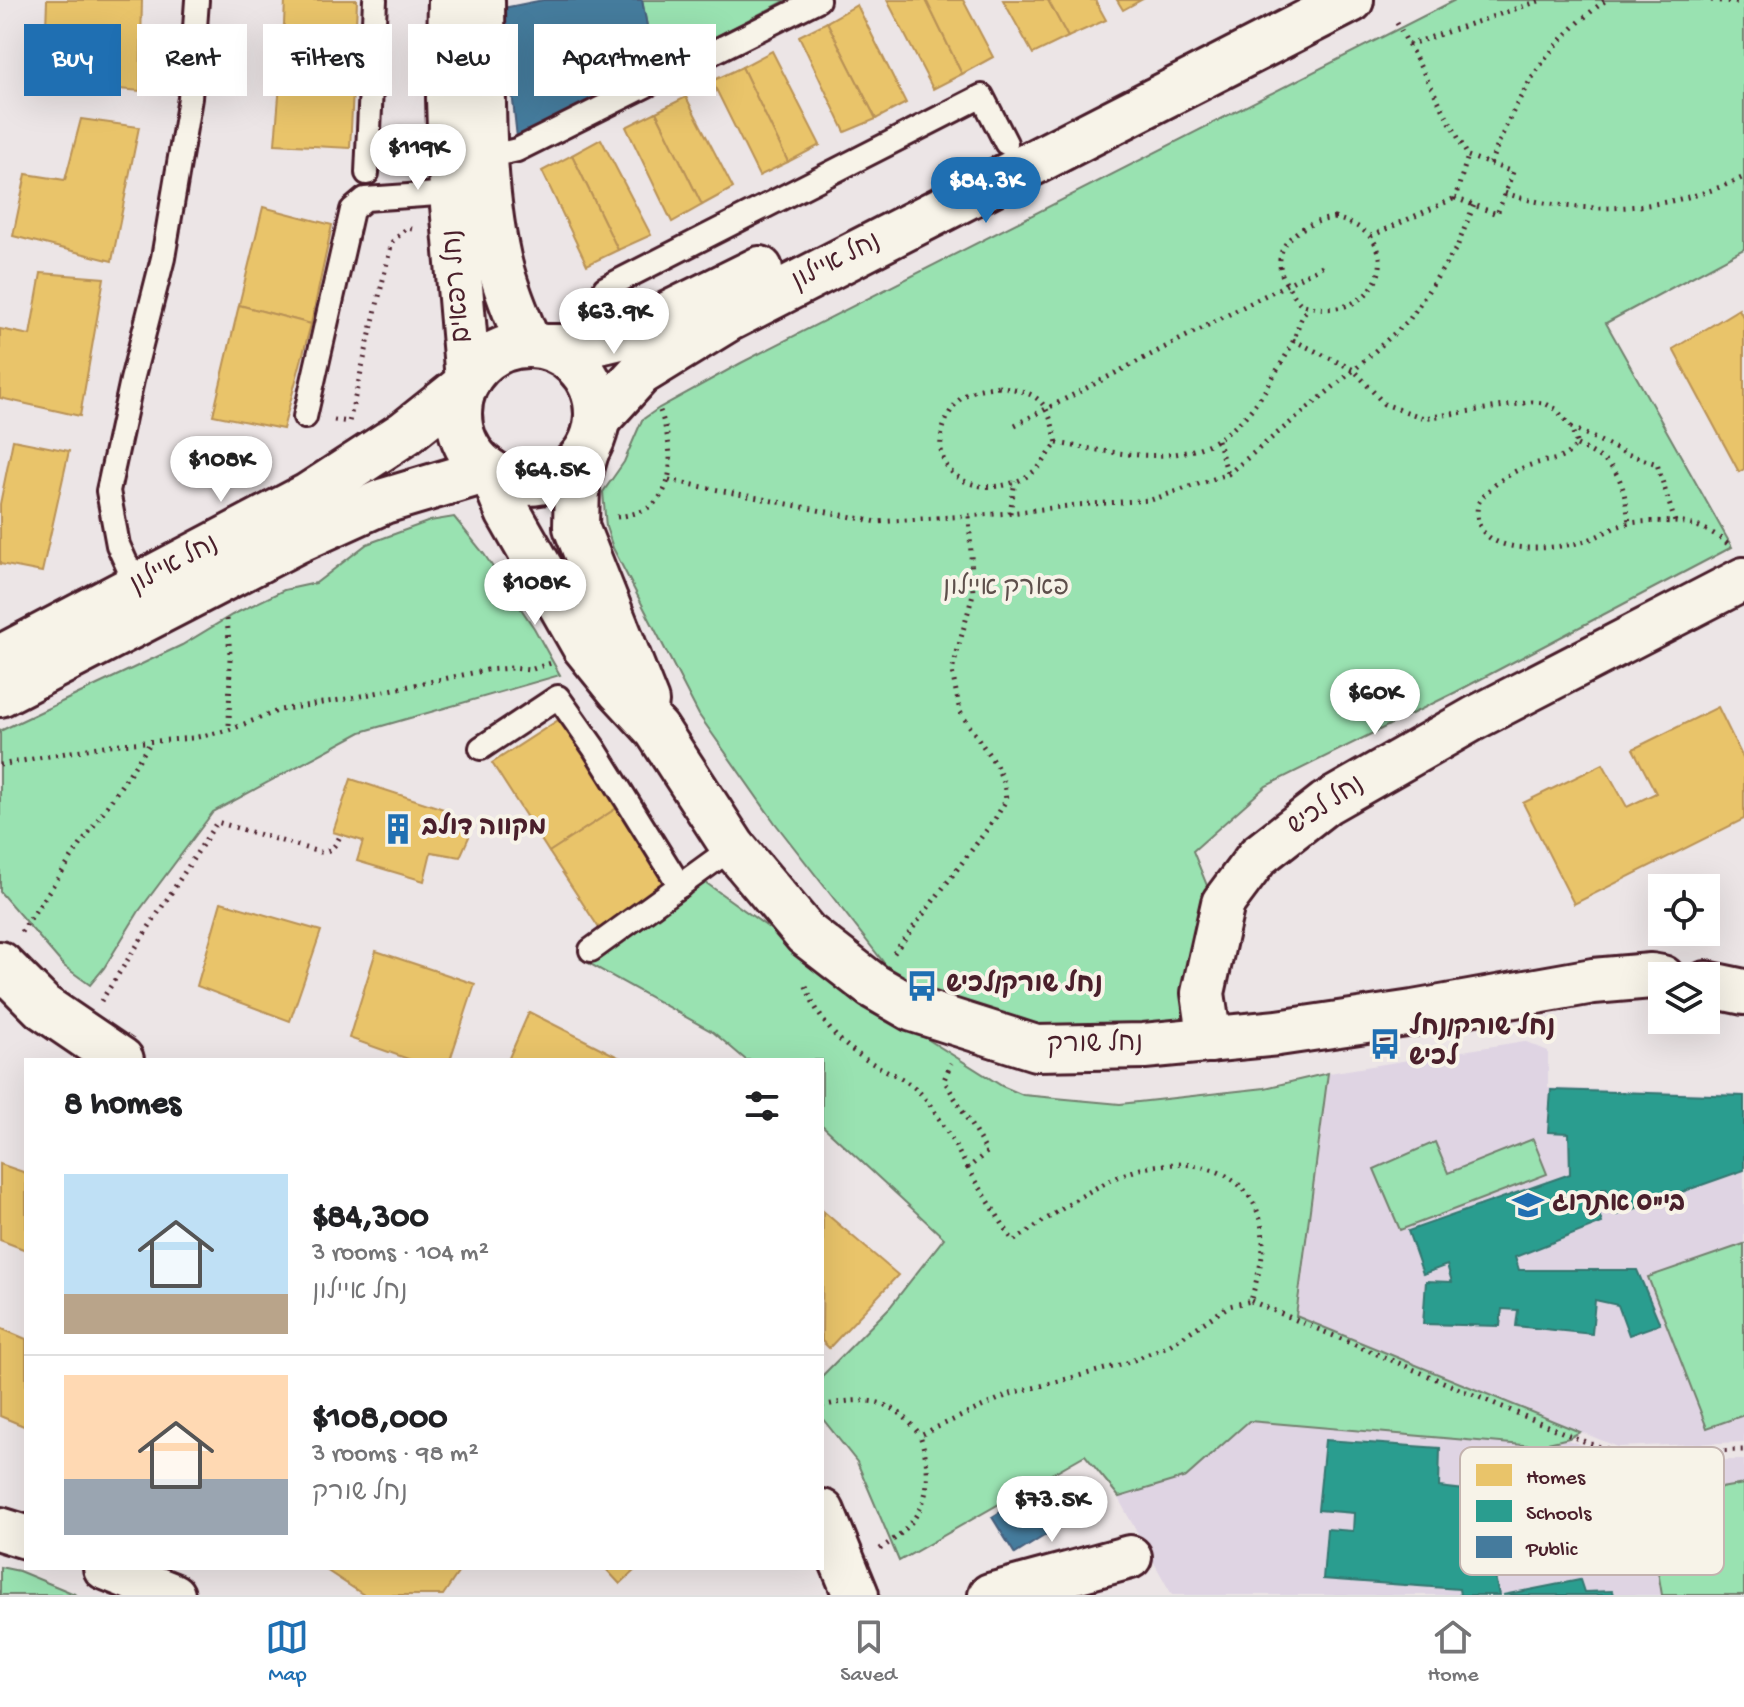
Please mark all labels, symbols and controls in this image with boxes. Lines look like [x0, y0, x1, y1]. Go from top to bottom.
chip: Buy [24, 24, 121, 96]
chip: Rent [137, 24, 247, 96]
chip: Filters [263, 24, 392, 96]
chip: New [408, 24, 518, 96]
chip: Apartment [534, 24, 716, 96]
pin: $119K [362, 124, 474, 192]
text: $119K [388, 134, 448, 165]
pin: $84.3K [921, 157, 1051, 225]
text: $84.3K [949, 167, 1023, 198]
street label: נחל איילון [786, 226, 887, 299]
street label: נחל רפאים [437, 228, 479, 344]
pin: $63.9K [549, 288, 679, 356]
text: $63.9K [577, 298, 651, 329]
pin: $108K [165, 436, 277, 504]
text: $108K [188, 446, 254, 477]
pin: $64.5K [486, 446, 616, 514]
text: $64.5K [514, 456, 588, 487]
street label: נחל איילון [125, 528, 224, 602]
pin: $108K [479, 559, 591, 627]
text: $108K [502, 569, 568, 600]
park label: פארק איילון [943, 572, 1069, 605]
pin: $60K [1328, 669, 1422, 737]
text: $60K [1348, 679, 1402, 710]
street label: נחל לכיש [1282, 769, 1371, 844]
building icon: מקווה דולב [381, 812, 415, 846]
place label: מקווה דולב [421, 812, 546, 845]
map controls [1648, 874, 1720, 1034]
button: locate [1648, 874, 1720, 946]
button: layers [1648, 962, 1720, 1034]
bus stop icon: נחל שורק/לכיש [905, 969, 939, 1003]
place label: נחל שורק/לכיש [946, 969, 1103, 1002]
place label: נחל שורק/נחל לכיש [1409, 1012, 1555, 1075]
bus stop icon: נחל שורק/נחל לכיש [1368, 1027, 1402, 1061]
street label: נחל שורק [1047, 1028, 1143, 1062]
icon: filters [740, 1084, 784, 1128]
text: 8 homes [64, 1086, 181, 1126]
school or university icon: בי"ס אתרוג [1511, 1188, 1545, 1222]
place label: בי"ס אתרוג [1552, 1190, 1685, 1221]
text: $84,300 [312, 1199, 429, 1239]
icon: home [128, 1206, 224, 1302]
text: 3 rooms · 104 m² [312, 1239, 489, 1270]
text: נחל איילון [312, 1278, 408, 1309]
text: $108,000 [312, 1400, 448, 1440]
icon: home [128, 1407, 224, 1503]
text: 3 rooms · 98 m² [312, 1440, 479, 1471]
legend [1460, 1447, 1724, 1575]
text: Homes [1526, 1466, 1586, 1492]
pin: $73.5K [987, 1476, 1117, 1544]
text: נחל שורק [312, 1479, 408, 1510]
text: $73.5K [1015, 1486, 1089, 1517]
text: Schools [1526, 1502, 1592, 1528]
text: Public [1525, 1538, 1579, 1564]
tab: Map [265, 1615, 309, 1689]
tab: Saved [840, 1615, 897, 1689]
tab: Home [1428, 1615, 1479, 1689]

